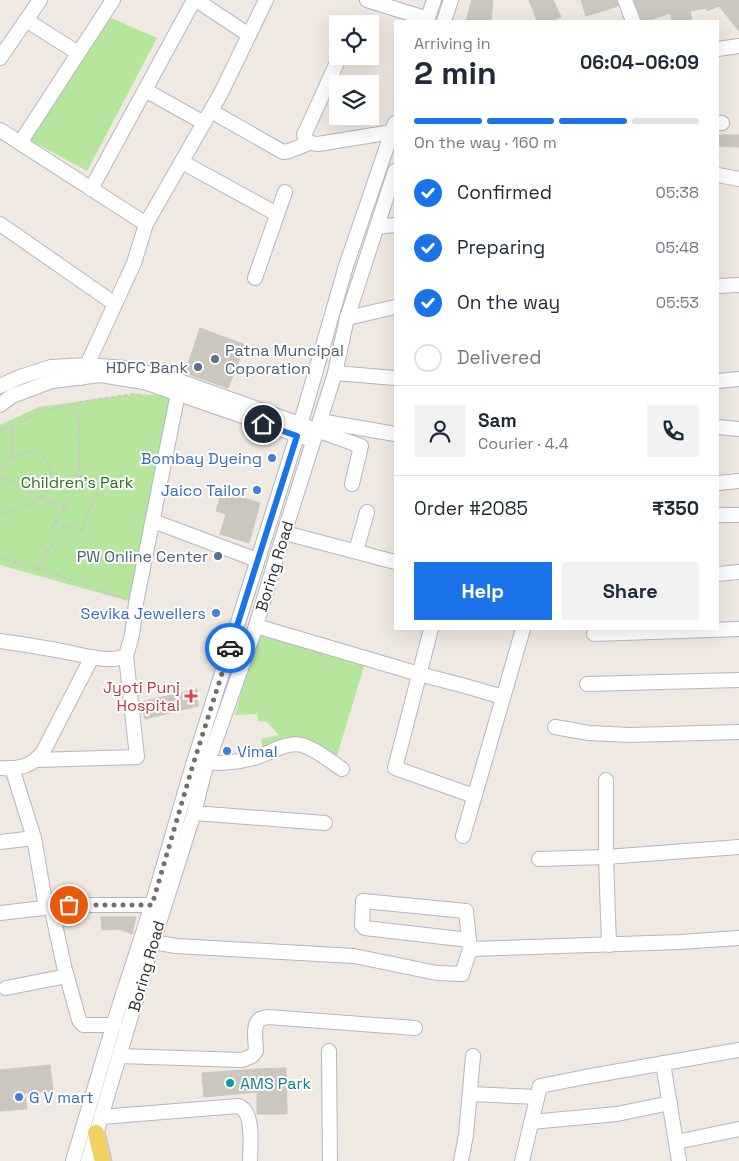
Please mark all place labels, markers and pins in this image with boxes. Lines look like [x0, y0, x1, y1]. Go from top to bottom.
place label: Patna Muncipal Coporation [225, 340, 344, 379]
marker: Patna Muncipal Coporation [209, 353, 221, 365]
place label: HDFC Bank [106, 357, 188, 378]
marker: HDFC Bank [192, 361, 204, 373]
pin [242, 403, 284, 445]
place label: Bombay Dyeing [141, 448, 262, 469]
marker: Bombay Dyeing [266, 452, 278, 464]
place label: Jaico Tailor [161, 480, 247, 501]
marker: Jaico Tailor [251, 484, 263, 496]
place label: PW Online Center [77, 546, 208, 567]
marker: PW Online Center [212, 550, 224, 562]
place label: Sevika Jewellers [81, 603, 206, 624]
marker: Sevika Jewellers [210, 607, 222, 619]
place label: Jyoti Punj Hospital [103, 677, 180, 716]
marker: Jyoti Punj Hospital [184, 689, 198, 703]
place label: Vimal [237, 741, 278, 762]
marker: Vimal [221, 745, 233, 757]
pin [48, 884, 90, 926]
place label: AMS Park [240, 1073, 312, 1094]
marker: AMS Park [224, 1077, 236, 1089]
place label: G V mart [29, 1087, 94, 1108]
marker: G V mart [13, 1091, 25, 1103]

